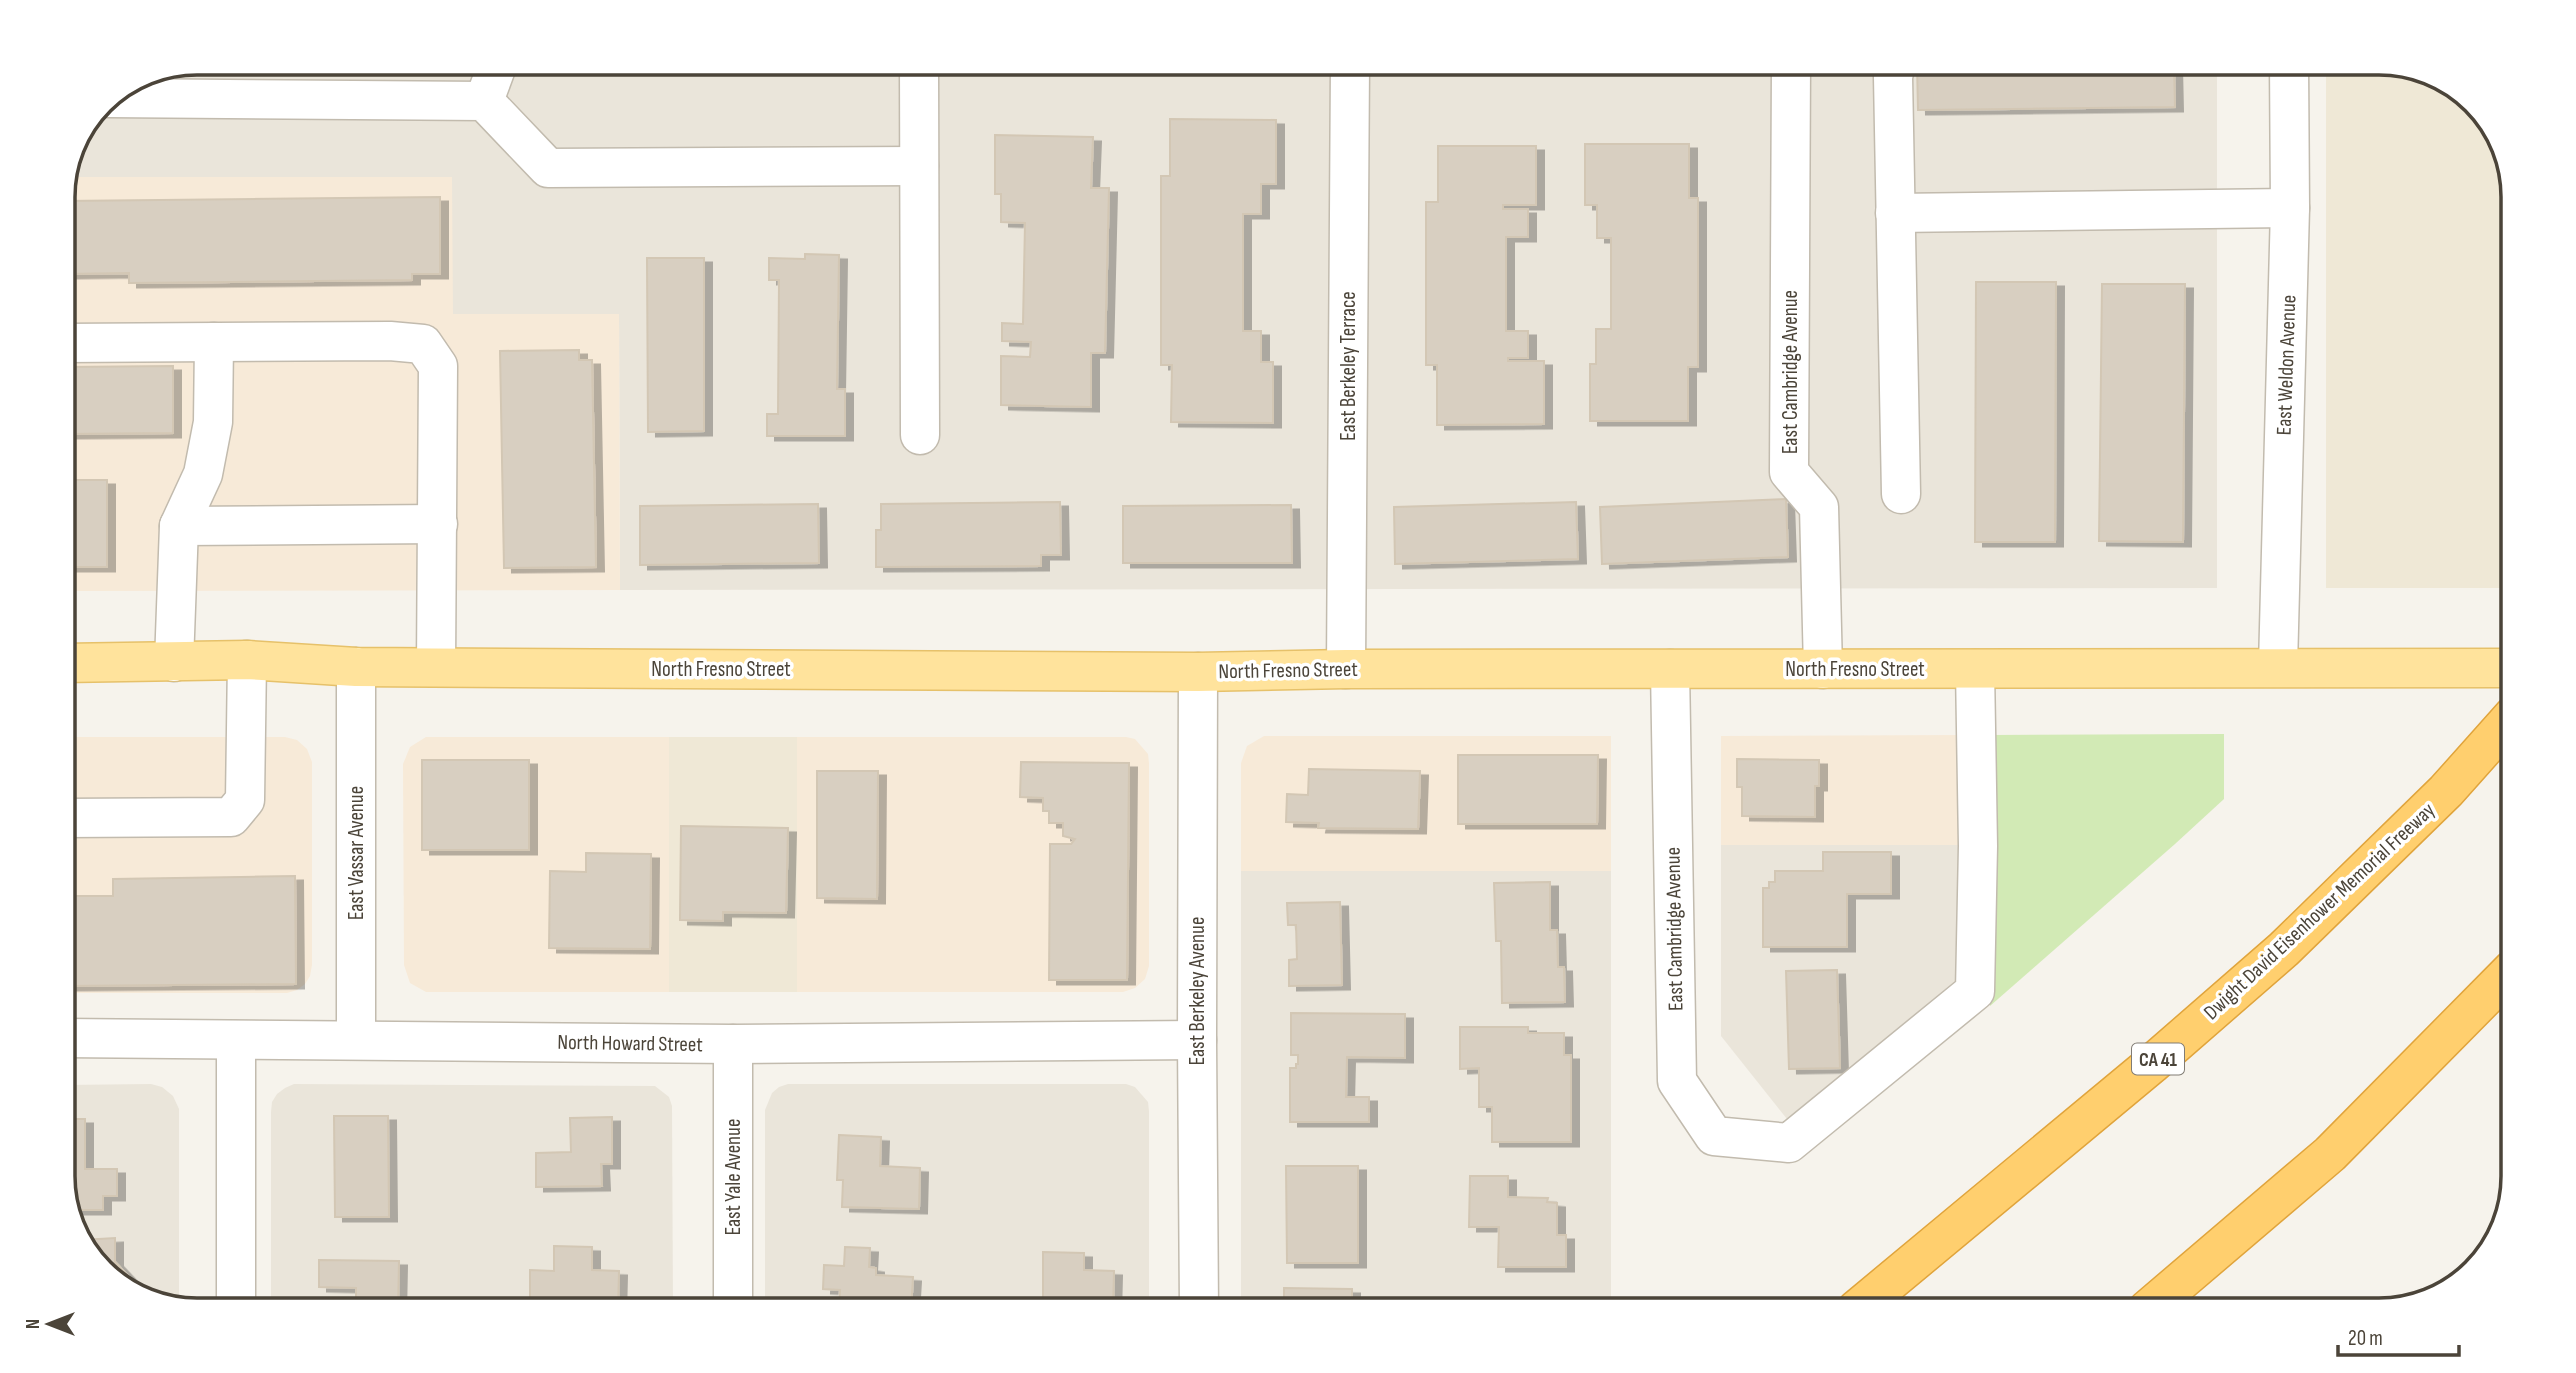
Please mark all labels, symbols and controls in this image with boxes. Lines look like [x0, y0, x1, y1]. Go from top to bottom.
street label: East Cambridge Avenue [1778, 290, 1803, 454]
street label: East Berkeley Terrace [1336, 291, 1361, 441]
street label: East Weldon Avenue [2272, 294, 2301, 436]
street label: North Fresno Street [651, 657, 791, 682]
street label: North Fresno Street [1218, 657, 1358, 684]
street label: North Fresno Street [1785, 657, 1925, 682]
street label: East Vassar Avenue [344, 786, 369, 920]
street label: Dwight David Eisenhower Memorial Freeway [2199, 798, 2440, 1025]
street label: East Cambridge Avenue [1661, 847, 1688, 1011]
street label: East Berkeley Avenue [1185, 917, 1210, 1065]
street label: North Howard Street [557, 1030, 703, 1057]
road number: CA 41 [2132, 1044, 2184, 1074]
street label: East Yale Avenue [721, 1119, 746, 1235]
north arrow [14, 1289, 84, 1359]
scale bar [2338, 1314, 2459, 1358]
text: N [22, 1319, 45, 1329]
text: 20 m [2348, 1326, 2383, 1351]

